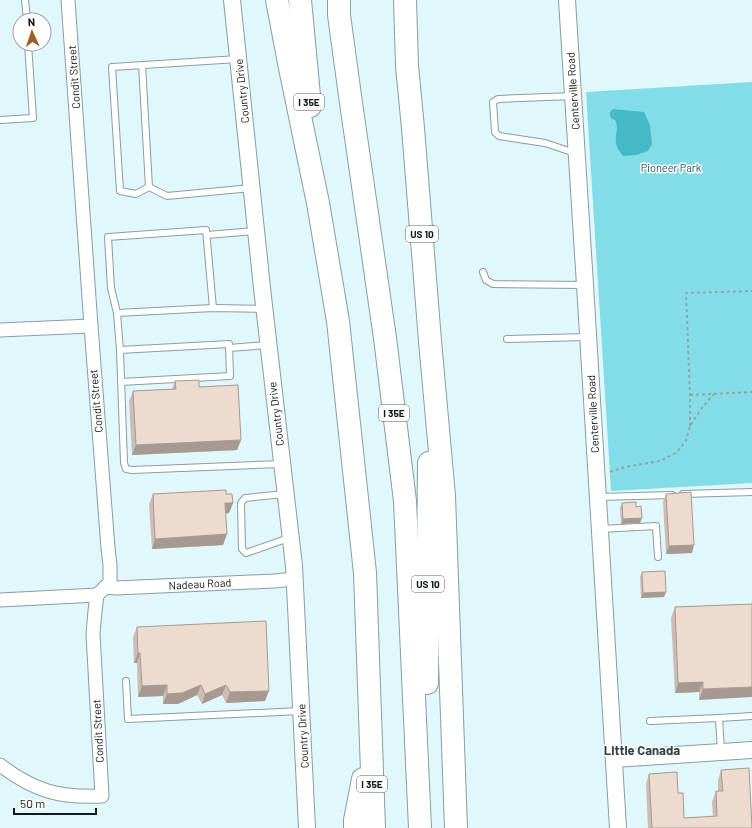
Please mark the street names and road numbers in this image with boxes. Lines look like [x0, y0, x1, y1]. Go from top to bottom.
street label: Condit Street [65, 45, 82, 109]
street label: Centerville Road [563, 52, 582, 130]
street label: Country Drive [232, 58, 251, 124]
road number: I 35E [294, 94, 324, 110]
road number: US 10 [406, 226, 438, 242]
street label: Condit Street [86, 369, 105, 433]
street label: Centerville Road [584, 375, 601, 453]
street label: Country Drive [265, 381, 286, 447]
road number: I 35E [379, 405, 409, 421]
street label: Nadeau Road [168, 575, 232, 592]
road number: US 10 [412, 576, 444, 592]
street label: Condit Street [89, 699, 106, 763]
street label: Country Drive [294, 703, 311, 769]
road number: I 35E [357, 776, 387, 792]

